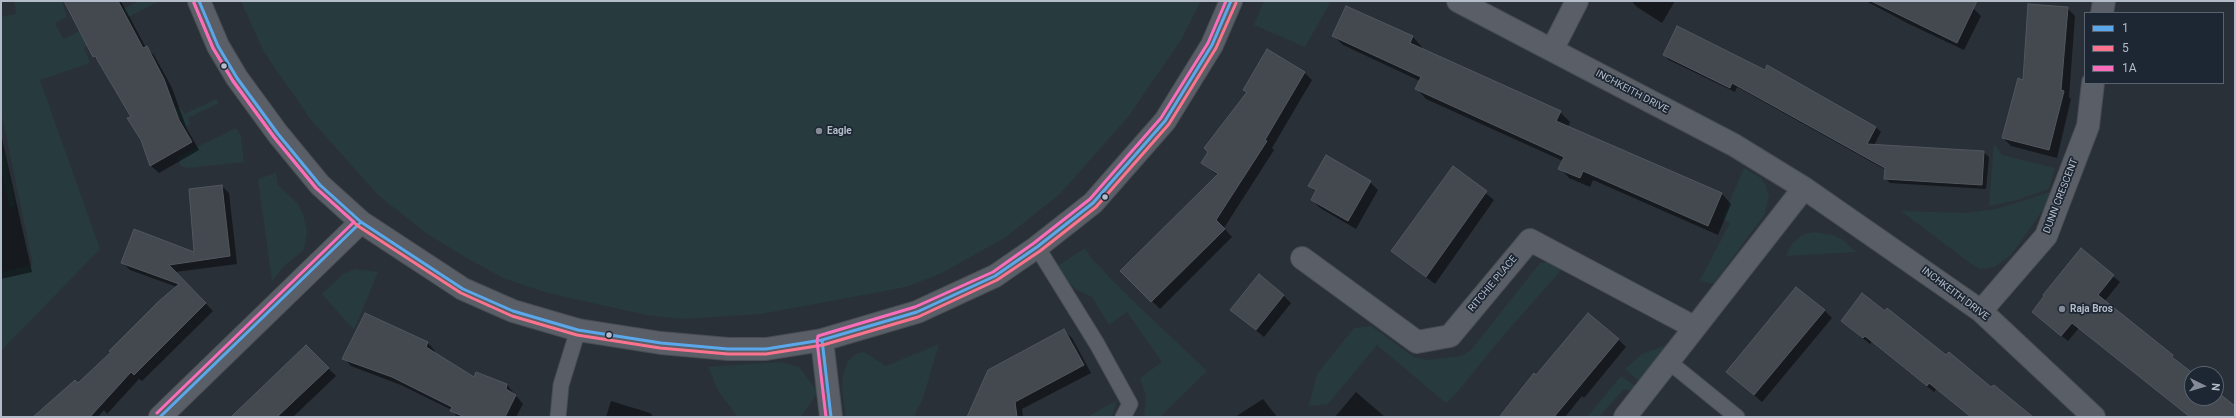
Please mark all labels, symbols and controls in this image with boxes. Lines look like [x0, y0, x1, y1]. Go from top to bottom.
legend [2084, 12, 2224, 84]
text: 1 [2122, 21, 2129, 35]
text: 5 [2122, 41, 2129, 55]
unlabelled marker [219, 61, 229, 71]
text: 1A [2122, 61, 2137, 75]
street label: INCHKEITH DRIVE [1593, 68, 1671, 116]
place label: Eagle [827, 125, 852, 137]
marker: Eagle [814, 126, 824, 136]
street label: DUNN CRESCENT [2041, 157, 2081, 235]
unlabelled marker [1100, 192, 1110, 202]
street label: RITCHIE PLACE [1466, 254, 1520, 314]
street label: INCHKEITH DRIVE [1919, 265, 1991, 323]
place label: Raja Bros [2070, 303, 2113, 315]
marker: Raja Bros [2057, 304, 2067, 314]
unlabelled marker [604, 330, 614, 340]
north arrow [2184, 366, 2224, 406]
text: N [2209, 383, 2222, 391]

